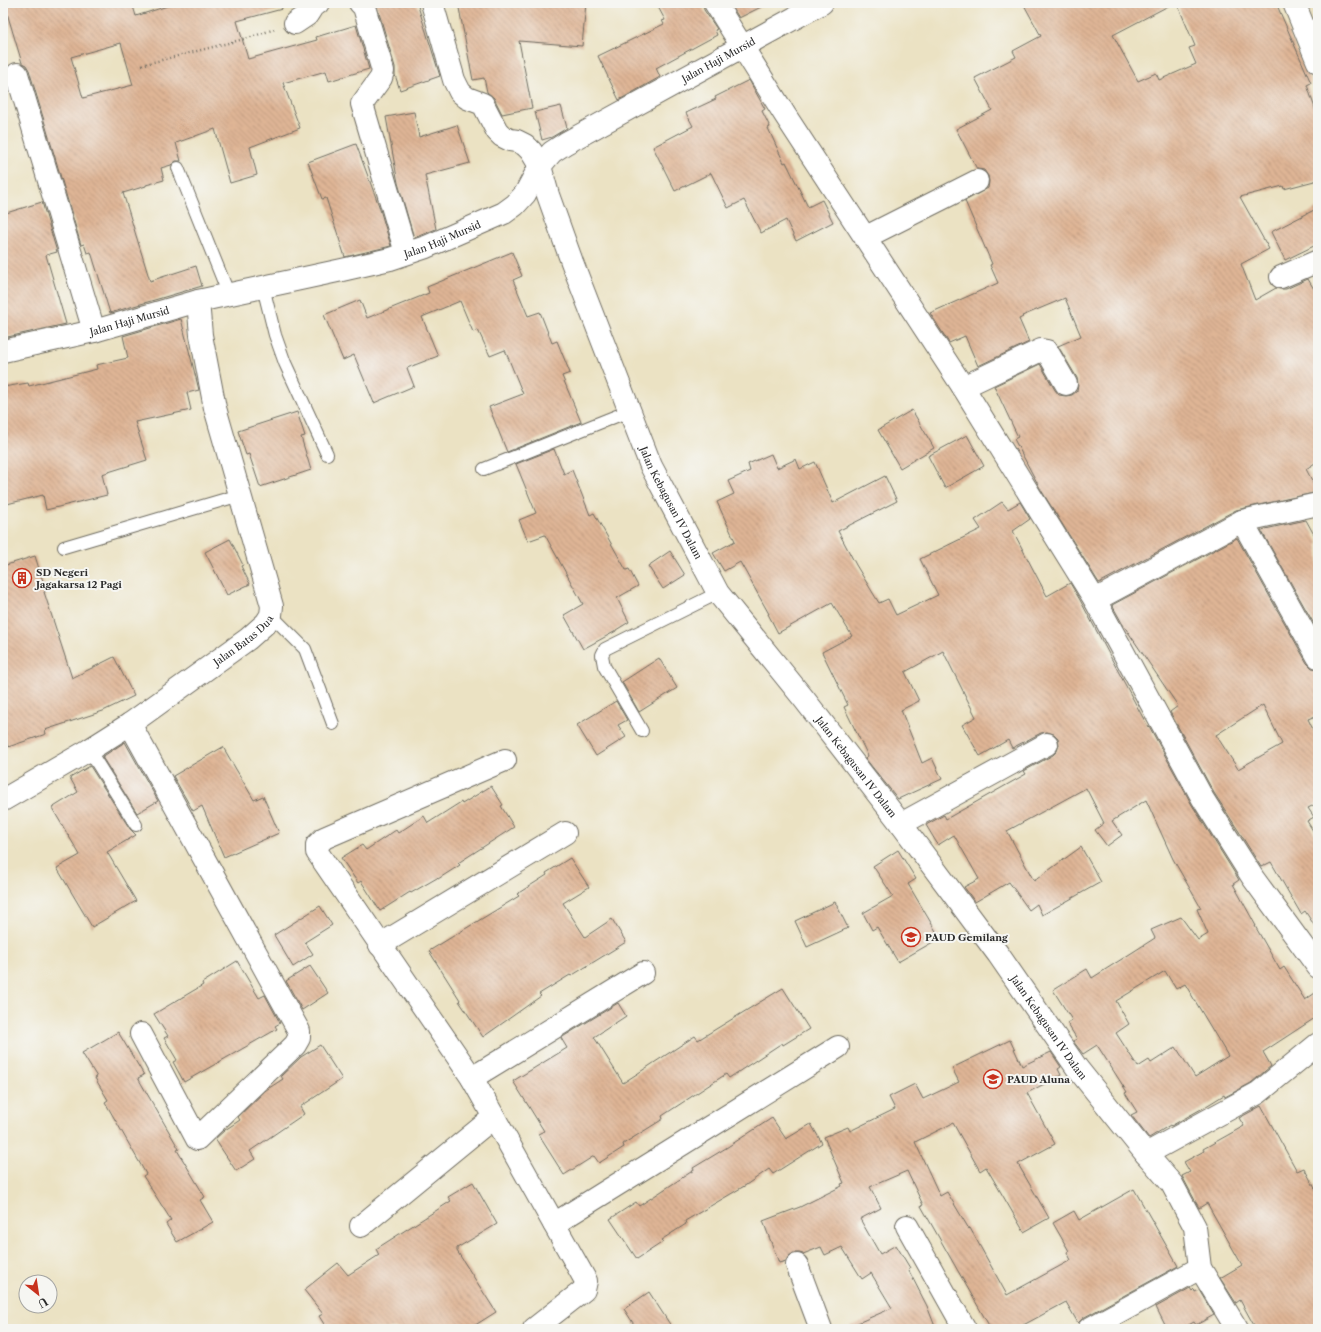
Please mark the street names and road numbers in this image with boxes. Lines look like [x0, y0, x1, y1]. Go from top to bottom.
street label: Jalan Haji Mursid [677, 34, 757, 86]
street label: Jalan Haji Mursid [400, 217, 483, 261]
street label: Jalan Haji Mursid [87, 303, 171, 339]
street label: Jalan Kebagusan IV Dalam [637, 443, 706, 562]
street label: Jalan Batas Dua [209, 612, 276, 670]
street label: Jalan Kebagusan IV Dalam [812, 712, 900, 820]
street label: Jalan Kebagusan IV Dalam [1007, 971, 1091, 1083]

